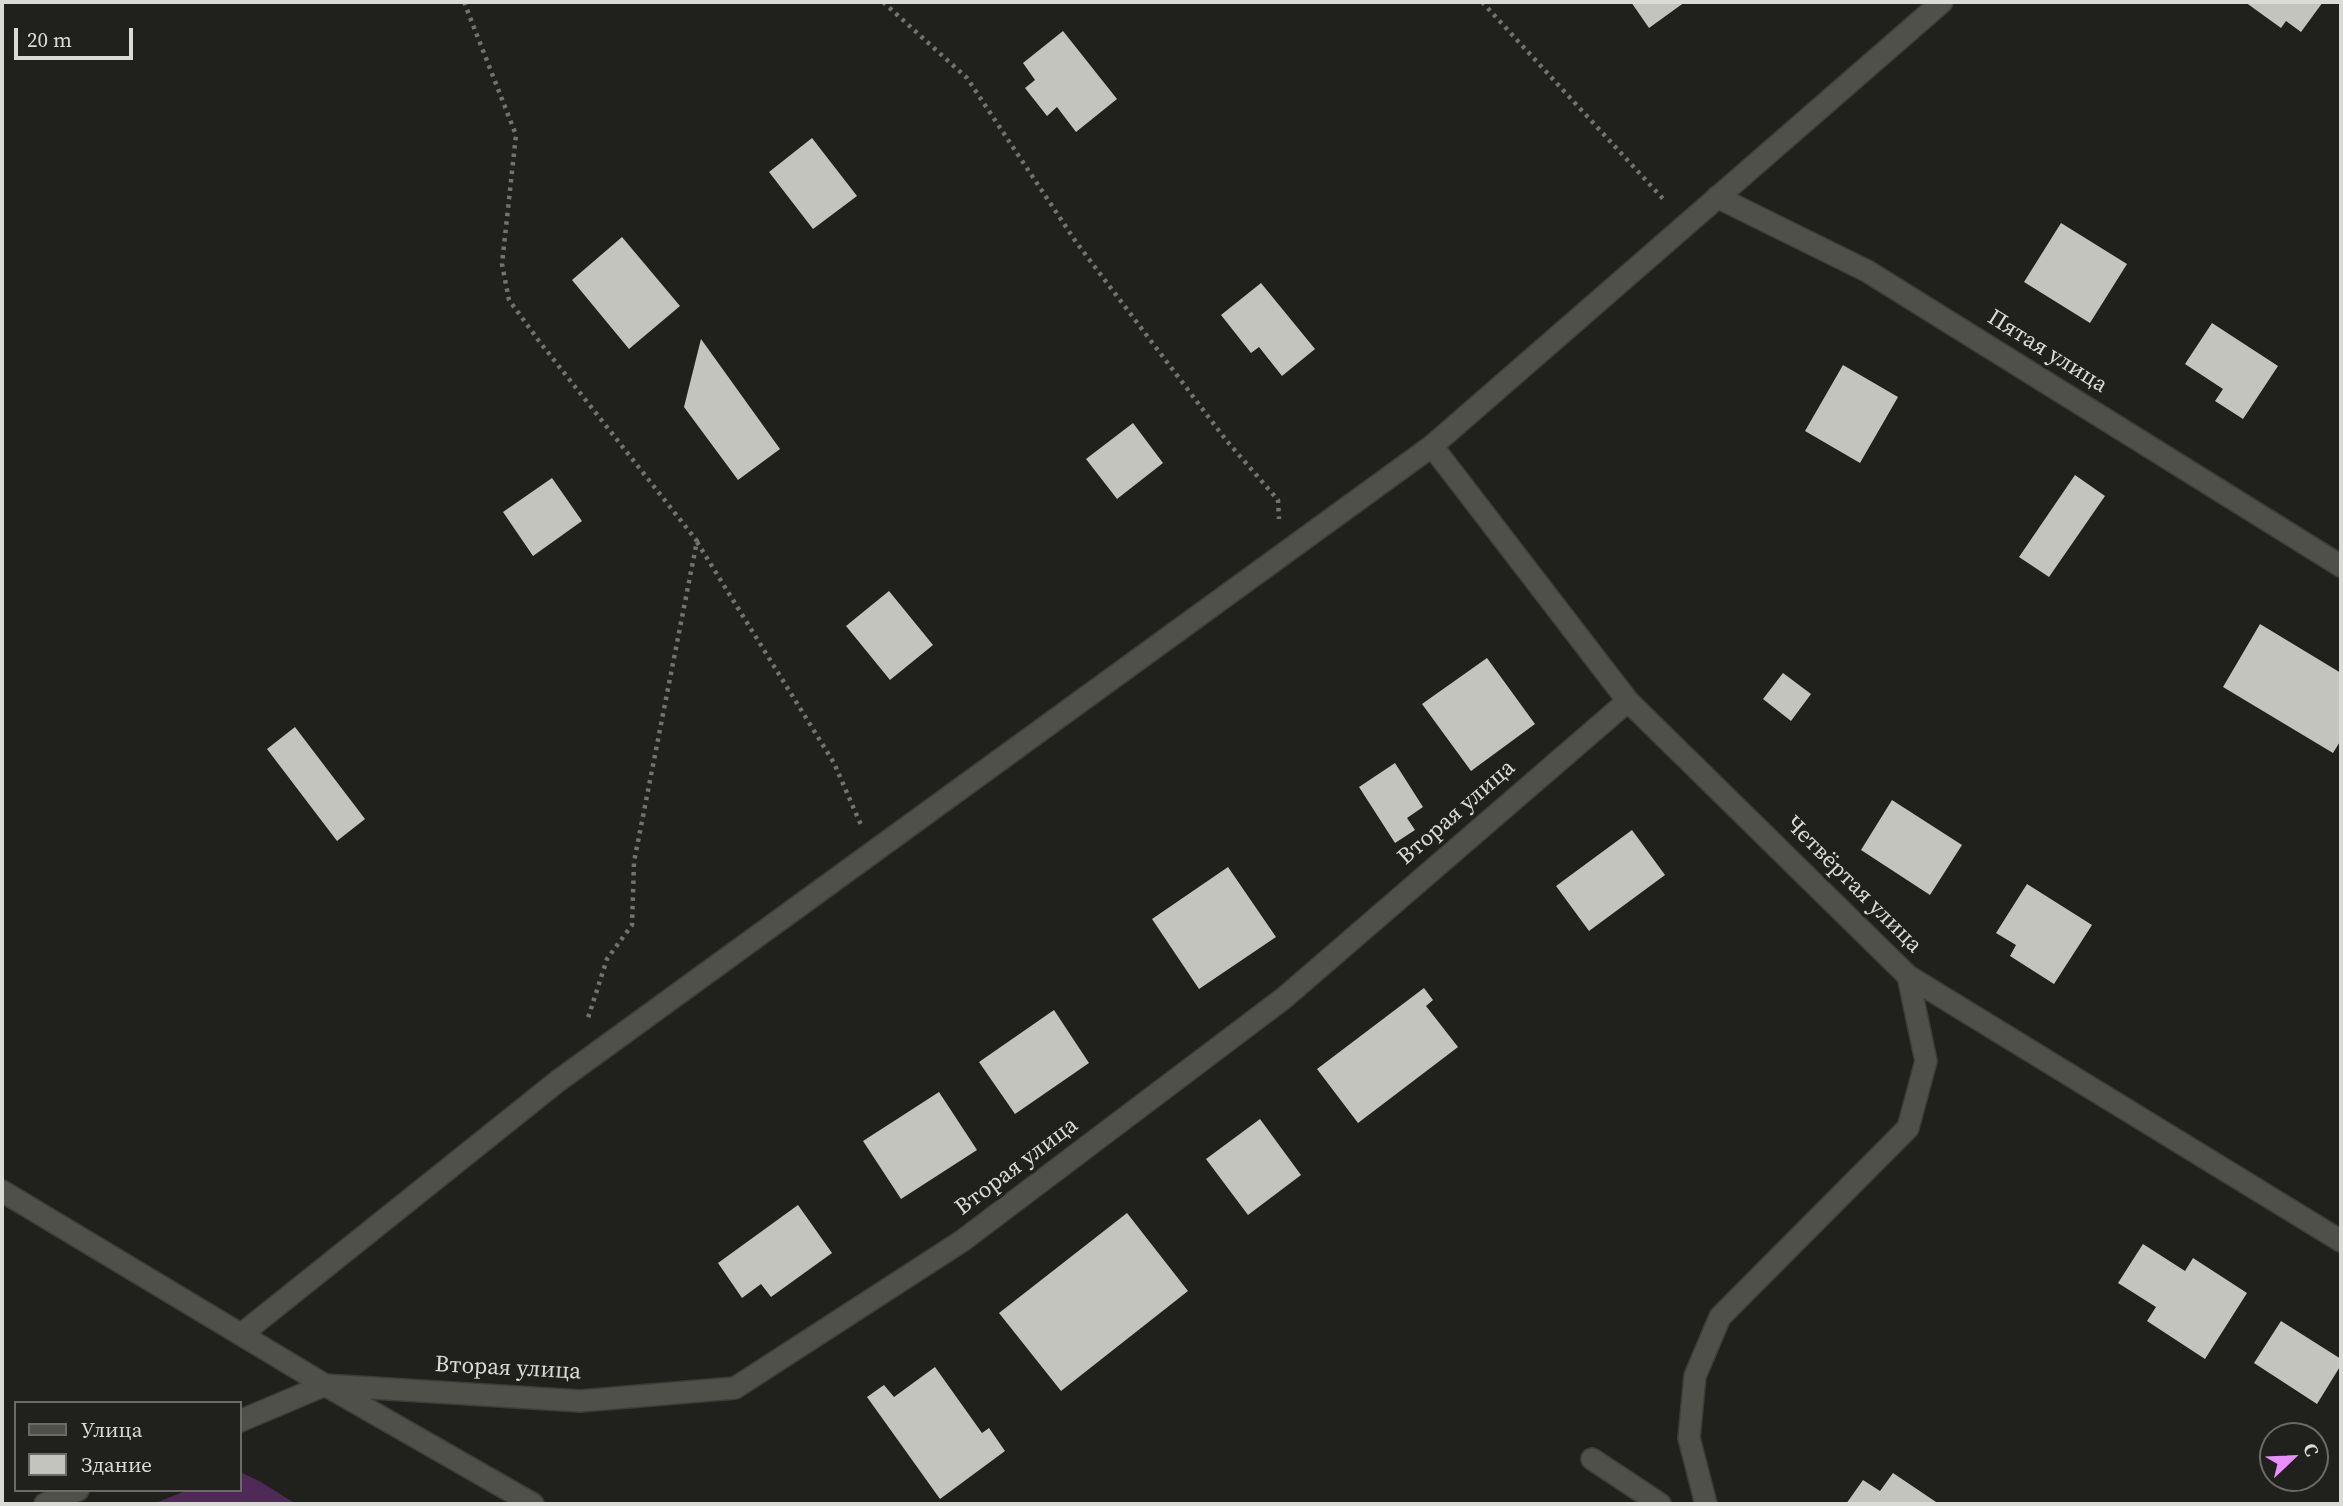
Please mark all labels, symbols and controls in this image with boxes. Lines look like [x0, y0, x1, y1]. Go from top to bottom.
scale bar [18, 14, 136, 58]
text: 20 m [27, 25, 72, 54]
street label: Пятая улица [1982, 304, 2112, 400]
street label: Вторая улица [1393, 755, 1521, 871]
street label: Четвёртая улица [1779, 811, 1927, 959]
street label: Вторая улица [950, 1112, 1084, 1222]
street label: Вторая улица [434, 1351, 582, 1387]
legend [14, 1401, 242, 1492]
text: Улица [81, 1415, 142, 1444]
north arrow [2259, 1422, 2329, 1492]
text: С [2297, 1439, 2326, 1460]
text: Здание [81, 1450, 152, 1479]

